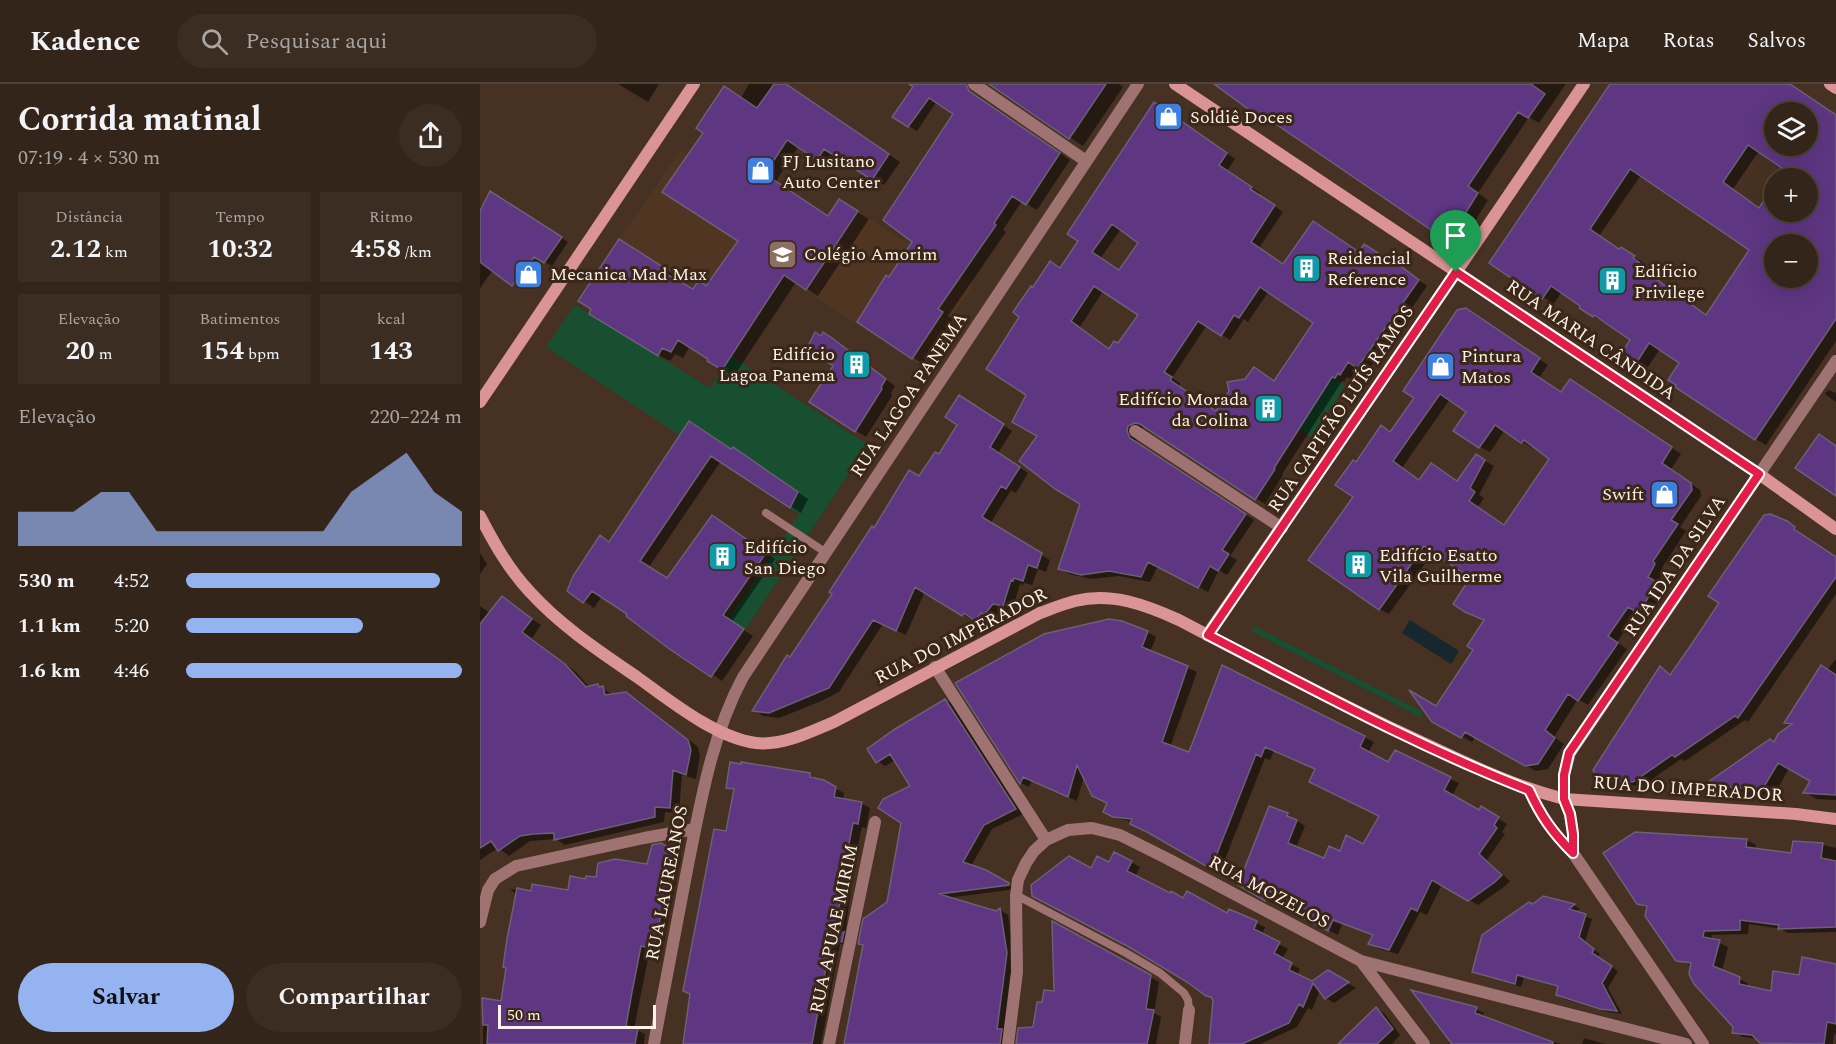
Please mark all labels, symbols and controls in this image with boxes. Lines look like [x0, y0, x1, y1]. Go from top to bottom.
search box [177, 14, 597, 68]
text: Kadence [30, 20, 141, 63]
icon: search [198, 25, 231, 58]
text: Pesquisar aqui [246, 25, 388, 58]
text: Mapa [1577, 25, 1630, 57]
text: Rotas [1663, 25, 1715, 57]
text: Salvos [1748, 25, 1806, 57]
text: Corrida matinal [18, 95, 261, 145]
shop icon: Soldiê Doces [1153, 101, 1185, 133]
map controls [1764, 102, 1818, 288]
button: layers [1764, 102, 1818, 156]
button: share [399, 104, 462, 167]
place label: Soldiê Doces [1190, 104, 1293, 131]
text: 07:19 · 4 × 530 m [18, 143, 160, 173]
place label: FJ Lusitano Auto Center [782, 148, 880, 196]
shop icon: FJ Lusitano Auto Center [745, 155, 777, 187]
button: + [1764, 168, 1818, 222]
text: Distância [55, 205, 123, 229]
text: Tempo [215, 205, 265, 229]
text: Ritmo [369, 205, 413, 229]
pin [1430, 210, 1481, 272]
icon: arrive [1439, 219, 1472, 252]
text: 2.12 [50, 229, 101, 269]
text: 10:32 [207, 229, 273, 269]
text: 4:58 [350, 229, 401, 269]
button: − [1764, 234, 1818, 288]
school or university icon: Colégio Amorim [767, 238, 799, 270]
text: km [101, 240, 128, 264]
text: /km [401, 240, 432, 264]
place label: Colégio Amorim [804, 241, 937, 268]
place label: Reidencial Reference [1327, 245, 1411, 293]
building icon: Reidencial Reference [1290, 252, 1322, 284]
shop icon: Mecanica Mad Max [513, 258, 545, 290]
place label: Edificio Privilege [1634, 258, 1705, 306]
place label: Mecanica Mad Max [550, 261, 707, 288]
building icon: Edificio Privilege [1597, 265, 1629, 297]
street label: RUA MARIA CÂNDIDA [1501, 273, 1681, 407]
street label: RUA CAPITÃO LUÍS RAMOS [1261, 300, 1421, 518]
text: Elevação [58, 307, 120, 331]
text: Batimentos [199, 307, 281, 331]
text: kcal [377, 307, 405, 331]
street label: RUA LAGOA PANEMA [844, 307, 974, 483]
text: 20 [66, 331, 95, 371]
text: 154 [200, 331, 244, 371]
text: 143 [369, 331, 413, 371]
place label: Edifício Lagoa Panema [719, 341, 835, 389]
text: m [95, 342, 112, 366]
text: bpm [244, 342, 280, 366]
place label: Pintura Matos [1461, 343, 1521, 391]
building icon: Edifício Lagoa Panema [840, 348, 872, 380]
shop icon: Pintura Matos [1424, 350, 1456, 382]
place label: Edifício Morada da Colina [1118, 386, 1248, 434]
building icon: Edifício Morada da Colina [1253, 393, 1285, 425]
text: Elevação [18, 402, 96, 432]
text: 220–224 m [370, 402, 462, 432]
shop icon: Swift [1649, 478, 1681, 510]
place label: Swift [1602, 481, 1644, 508]
street label: RUA IDA DA SILVA [1618, 490, 1732, 642]
place label: Edifício San Diego [744, 534, 825, 582]
building icon: Edifício San Diego [707, 541, 739, 573]
place label: Edifício Esatto Vila Guilherme [1379, 542, 1502, 590]
building icon: Edifício Esatto Vila Guilherme [1342, 549, 1374, 581]
text: 530 m [18, 566, 75, 596]
text: 4:52 [114, 566, 149, 596]
street label: RUA DO IMPERADOR [870, 581, 1052, 691]
text: 1.1 km [18, 611, 81, 641]
text: 5:20 [114, 611, 149, 641]
text: 1.6 km [18, 656, 81, 686]
text: 4:46 [114, 656, 149, 686]
street label: RUA DO IMPERADOR [1592, 769, 1784, 809]
street label: RUA LAUREANOS [639, 803, 695, 963]
street label: RUA APUAE MIRIM [803, 842, 865, 1016]
street label: RUA MOZELOS [1204, 849, 1334, 935]
button: Salvar [18, 963, 234, 1032]
button: Compartilhar [246, 963, 462, 1032]
scale bar [498, 1002, 656, 1030]
text: 50 m [507, 1003, 541, 1027]

